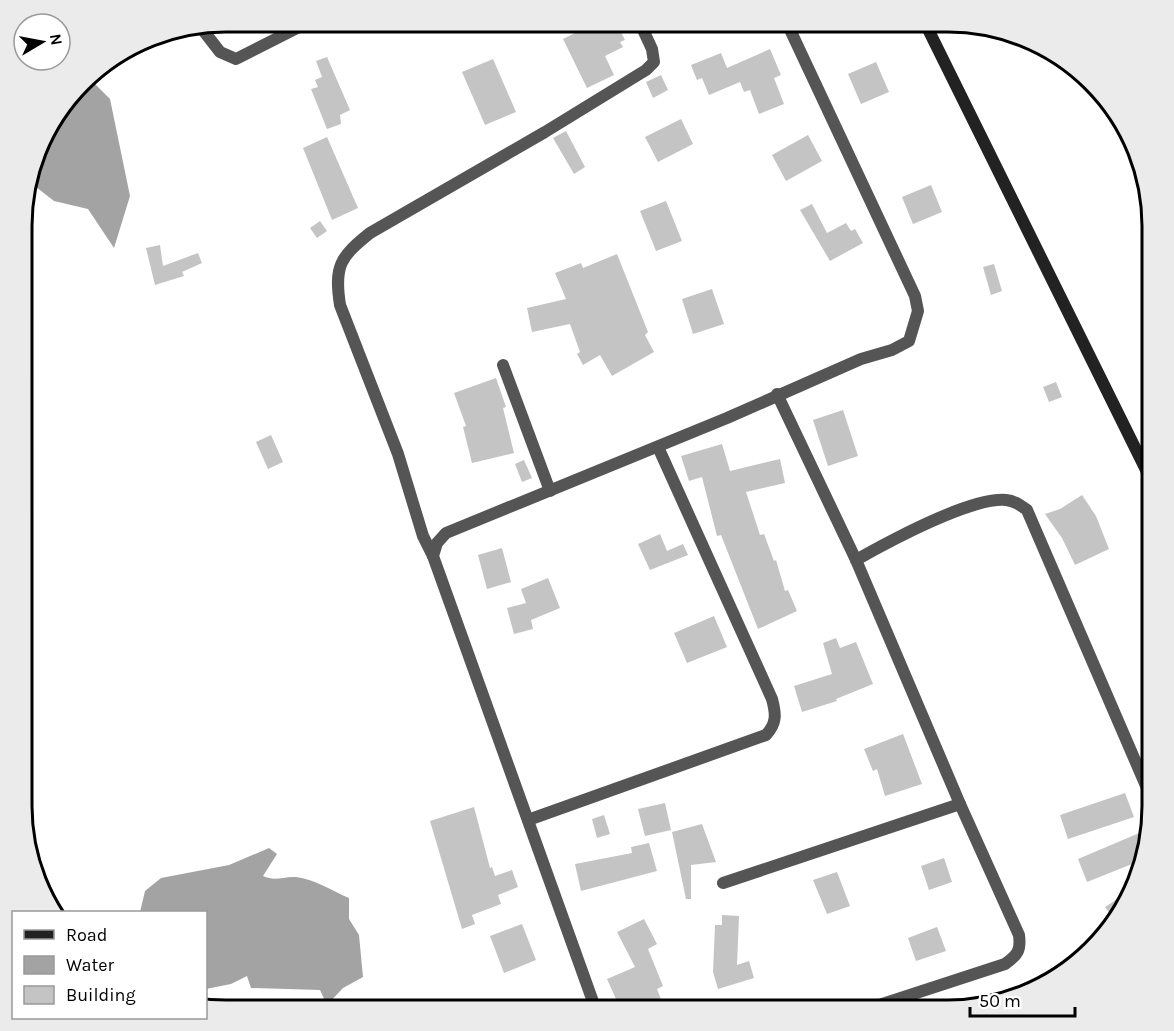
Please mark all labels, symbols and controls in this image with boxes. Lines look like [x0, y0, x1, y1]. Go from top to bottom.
north arrow [12, 12, 72, 72]
text: N [46, 32, 67, 47]
legend [12, 911, 207, 1019]
text: Road [66, 924, 107, 946]
text: Water [66, 954, 114, 976]
scale bar [970, 980, 1075, 1018]
text: Building [66, 984, 136, 1006]
text: 50 m [979, 990, 1021, 1012]

